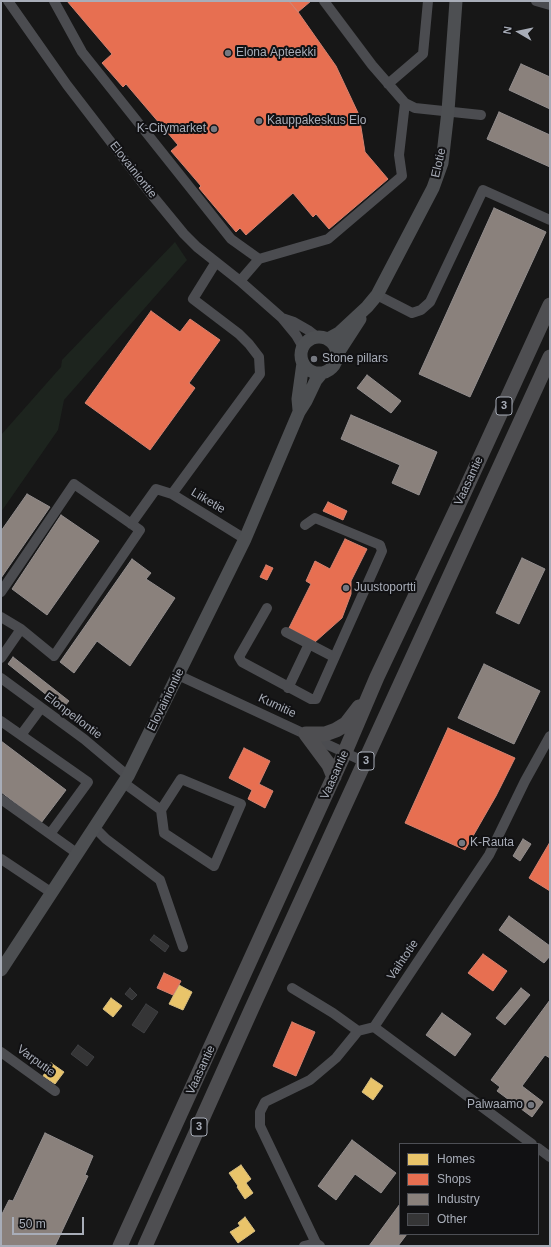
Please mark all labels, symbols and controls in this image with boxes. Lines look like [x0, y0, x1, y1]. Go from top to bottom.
north arrow [499, 12, 539, 52]
text: N [501, 25, 514, 35]
place label: Elona Apteekki [236, 46, 316, 60]
marker: Elona Apteekki [223, 48, 233, 58]
place label: Kauppakeskus Elo [267, 114, 366, 128]
marker: Kauppakeskus Elo [254, 116, 264, 126]
place label: K-Citymarket [137, 122, 206, 136]
marker: K-Citymarket [209, 124, 219, 134]
street label: Elovainiontie [106, 139, 160, 201]
street label: Elotie [429, 147, 449, 179]
place label: Stone pillars [322, 352, 388, 366]
marker: Stone pillars [309, 354, 319, 364]
road number: 3 [496, 397, 512, 415]
street label: Vaasantie [451, 454, 487, 508]
street label: Liiketie [188, 485, 228, 517]
place label: Juustoportti [354, 581, 416, 595]
marker: Juustoportti [341, 583, 351, 593]
street label: Elovainiontie [145, 666, 187, 734]
street label: Elonpellontie [41, 690, 105, 742]
street label: Kumitie [256, 691, 298, 721]
street label: Vaasantie [318, 748, 352, 802]
road number: 3 [358, 752, 374, 770]
place label: K-Rauta [470, 836, 514, 850]
marker: K-Rauta [457, 838, 467, 848]
street label: Vaihtotie [384, 937, 422, 983]
street label: Varputie [14, 1042, 58, 1080]
street label: Vaasantie [183, 1043, 219, 1097]
place label: Palwaamo [467, 1098, 523, 1112]
marker: Palwaamo [526, 1100, 536, 1110]
road number: 3 [191, 1118, 207, 1136]
legend [399, 1143, 539, 1235]
text: Homes [437, 1152, 475, 1166]
text: Shops [437, 1172, 471, 1186]
text: Industry [437, 1192, 480, 1206]
scale bar [14, 1209, 86, 1235]
text: Other [437, 1212, 467, 1226]
text: 50 m [19, 1217, 46, 1231]

